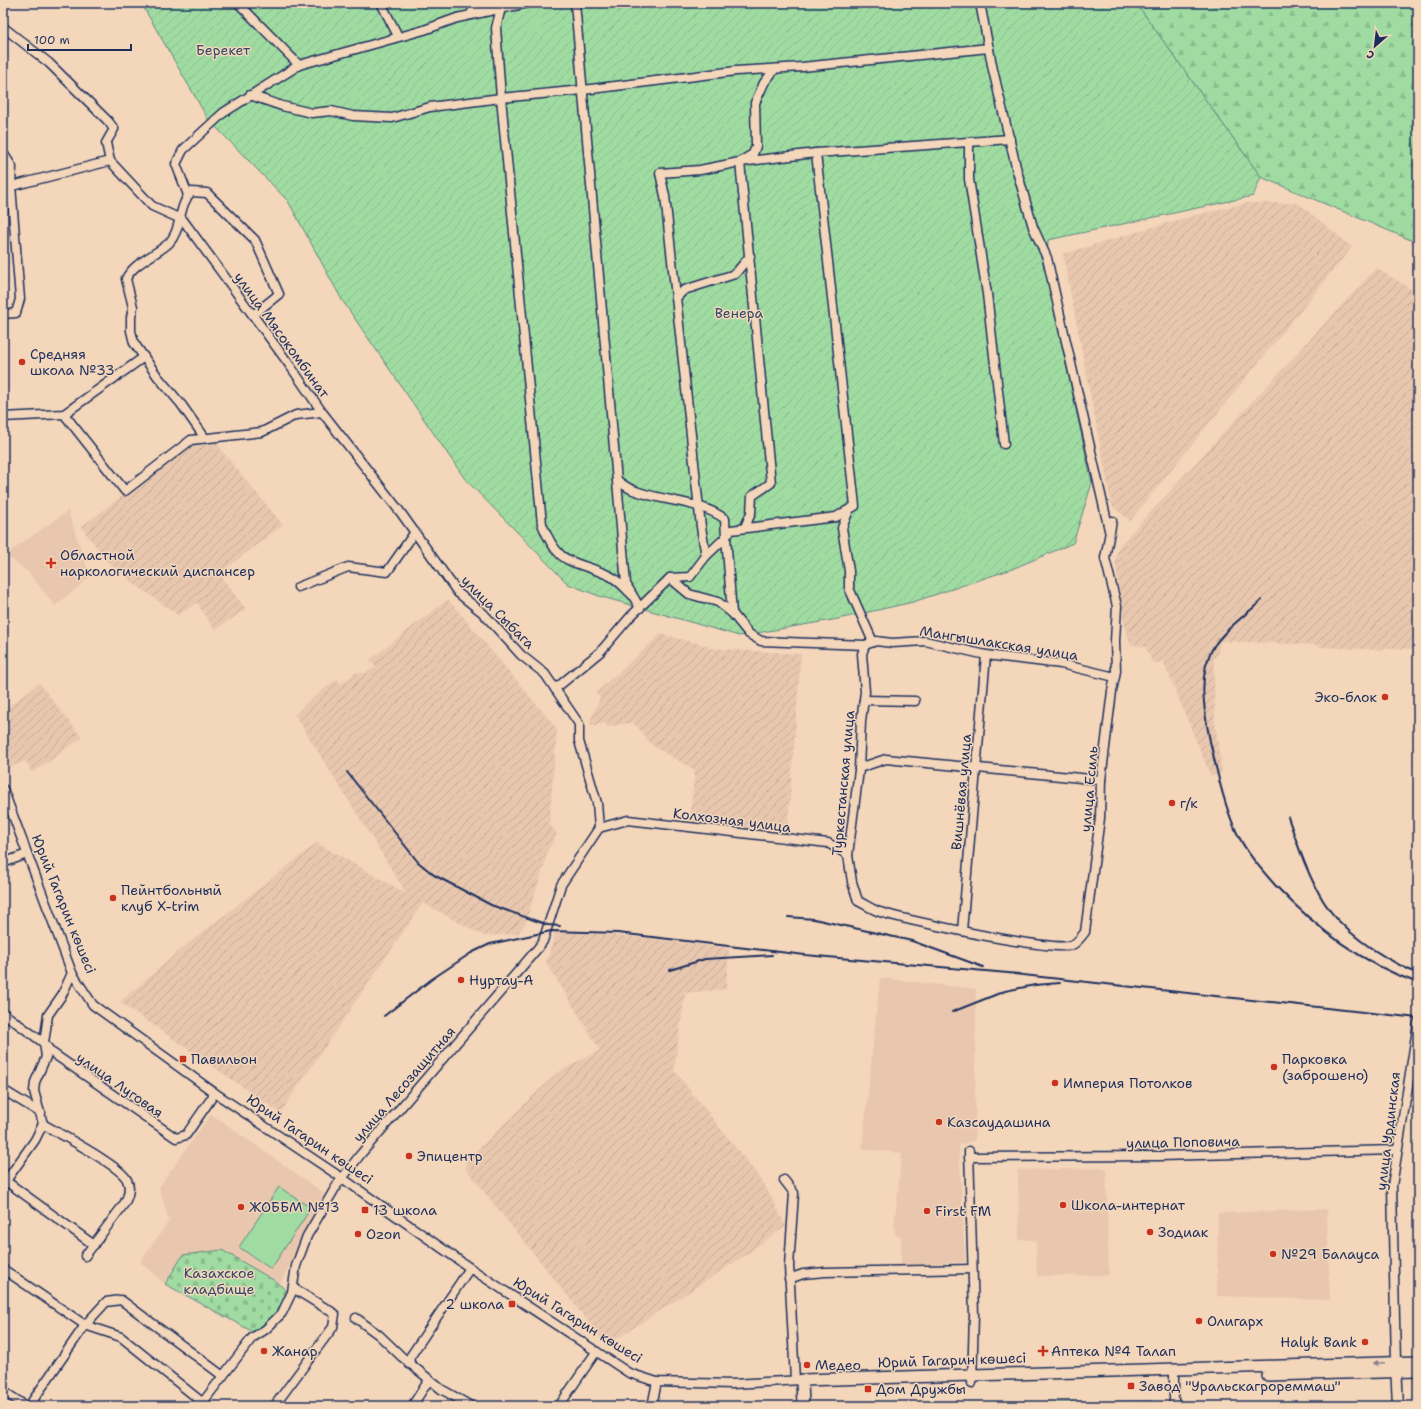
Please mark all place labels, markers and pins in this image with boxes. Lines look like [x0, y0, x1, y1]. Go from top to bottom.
place label: Средняя школа №33 [30, 345, 115, 379]
marker: Средняя школа №33 [17, 357, 27, 367]
place label: Областной наркологический диспансер [60, 546, 255, 580]
marker: Областной наркологический диспансер [45, 557, 57, 569]
place label: Эко-блок [1315, 688, 1378, 706]
marker: Эко-блок [1380, 692, 1390, 702]
place label: г/к [1180, 794, 1198, 812]
marker: г/к [1167, 798, 1177, 808]
place label: Пейнтбольный клуб X-trim [121, 881, 222, 915]
marker: Пейнтбольный клуб X-trim [108, 893, 118, 903]
place label: Нуртау-А [469, 971, 533, 989]
marker: Нуртау-А [456, 975, 466, 985]
place label: Павильон [191, 1050, 257, 1068]
place label: Парковка (заброшено) [1282, 1050, 1368, 1084]
marker: Павильон [178, 1054, 188, 1064]
marker: Парковка (заброшено) [1269, 1062, 1279, 1072]
place label: Империя Потолков [1063, 1074, 1193, 1092]
marker: Империя Потолков [1050, 1078, 1060, 1088]
place label: Казсаудашина [947, 1113, 1051, 1131]
marker: Казсаудашина [934, 1117, 944, 1127]
place label: Эпицентр [417, 1147, 483, 1165]
marker: Эпицентр [404, 1151, 414, 1161]
place label: Школа-интернат [1071, 1196, 1186, 1214]
place label: ЖОББМ №13 [249, 1198, 339, 1216]
marker: Школа-интернат [1058, 1200, 1068, 1210]
place label: 13 школа [373, 1201, 437, 1219]
marker: ЖОББМ №13 [236, 1202, 246, 1212]
place label: First FM [935, 1202, 991, 1220]
marker: 13 школа [360, 1205, 370, 1215]
marker: First FM [922, 1206, 932, 1216]
place label: Зодиак [1158, 1223, 1209, 1241]
place label: Ozon [366, 1225, 401, 1243]
marker: Зодиак [1145, 1227, 1155, 1237]
marker: Ozon [353, 1229, 363, 1239]
place label: №29 Балауса [1281, 1245, 1379, 1263]
marker: №29 Балауса [1268, 1249, 1278, 1259]
place label: 2 школа [445, 1295, 504, 1313]
marker: 2 школа [507, 1299, 517, 1309]
place label: Олигарх [1207, 1312, 1263, 1330]
marker: Олигарх [1194, 1316, 1204, 1326]
place label: Halyk Bank [1280, 1333, 1357, 1351]
marker: Halyk Bank [1360, 1337, 1370, 1347]
place label: Жанар [272, 1342, 318, 1360]
place label: Аптека №4 Талап [1051, 1342, 1176, 1360]
marker: Жанар [259, 1346, 269, 1356]
marker: Аптека №4 Талап [1038, 1346, 1048, 1356]
place label: Медео [815, 1356, 861, 1374]
marker: Медео [802, 1360, 812, 1370]
place label: Завод "Уральскагрореммаш" [1139, 1377, 1341, 1395]
place label: Дом Дружбы [876, 1380, 966, 1398]
marker: Завод "Уральскагрореммаш" [1126, 1381, 1136, 1391]
marker: Дом Дружбы [863, 1384, 873, 1394]

